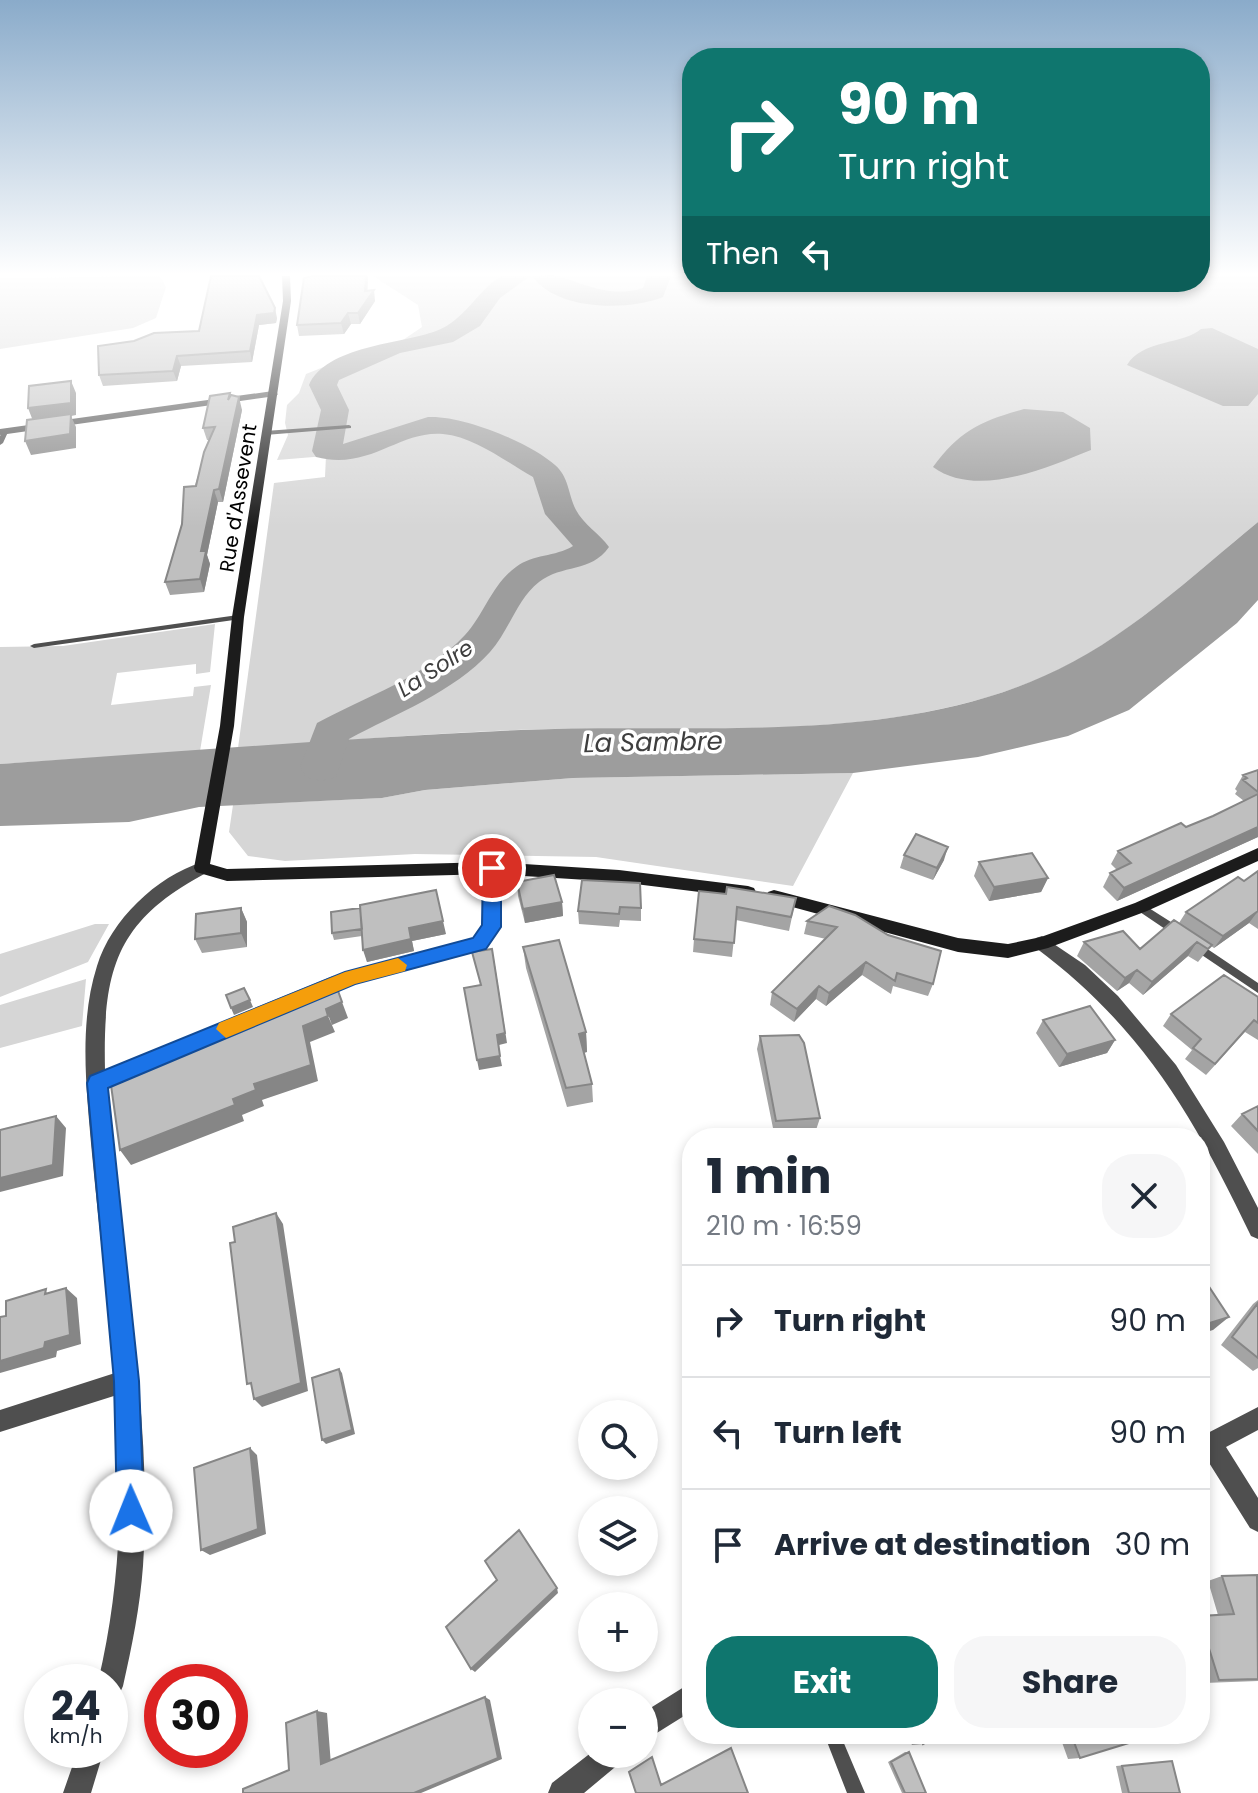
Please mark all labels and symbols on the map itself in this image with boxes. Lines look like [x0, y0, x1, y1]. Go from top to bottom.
street label: Rue d'Assevent [212, 422, 264, 574]
water label: La Solre [391, 632, 479, 705]
water label: La Sambre [583, 723, 723, 761]
pin [458, 834, 526, 902]
position arrow [89, 1469, 173, 1553]
speed limit sign: 30 [144, 1664, 248, 1768]

